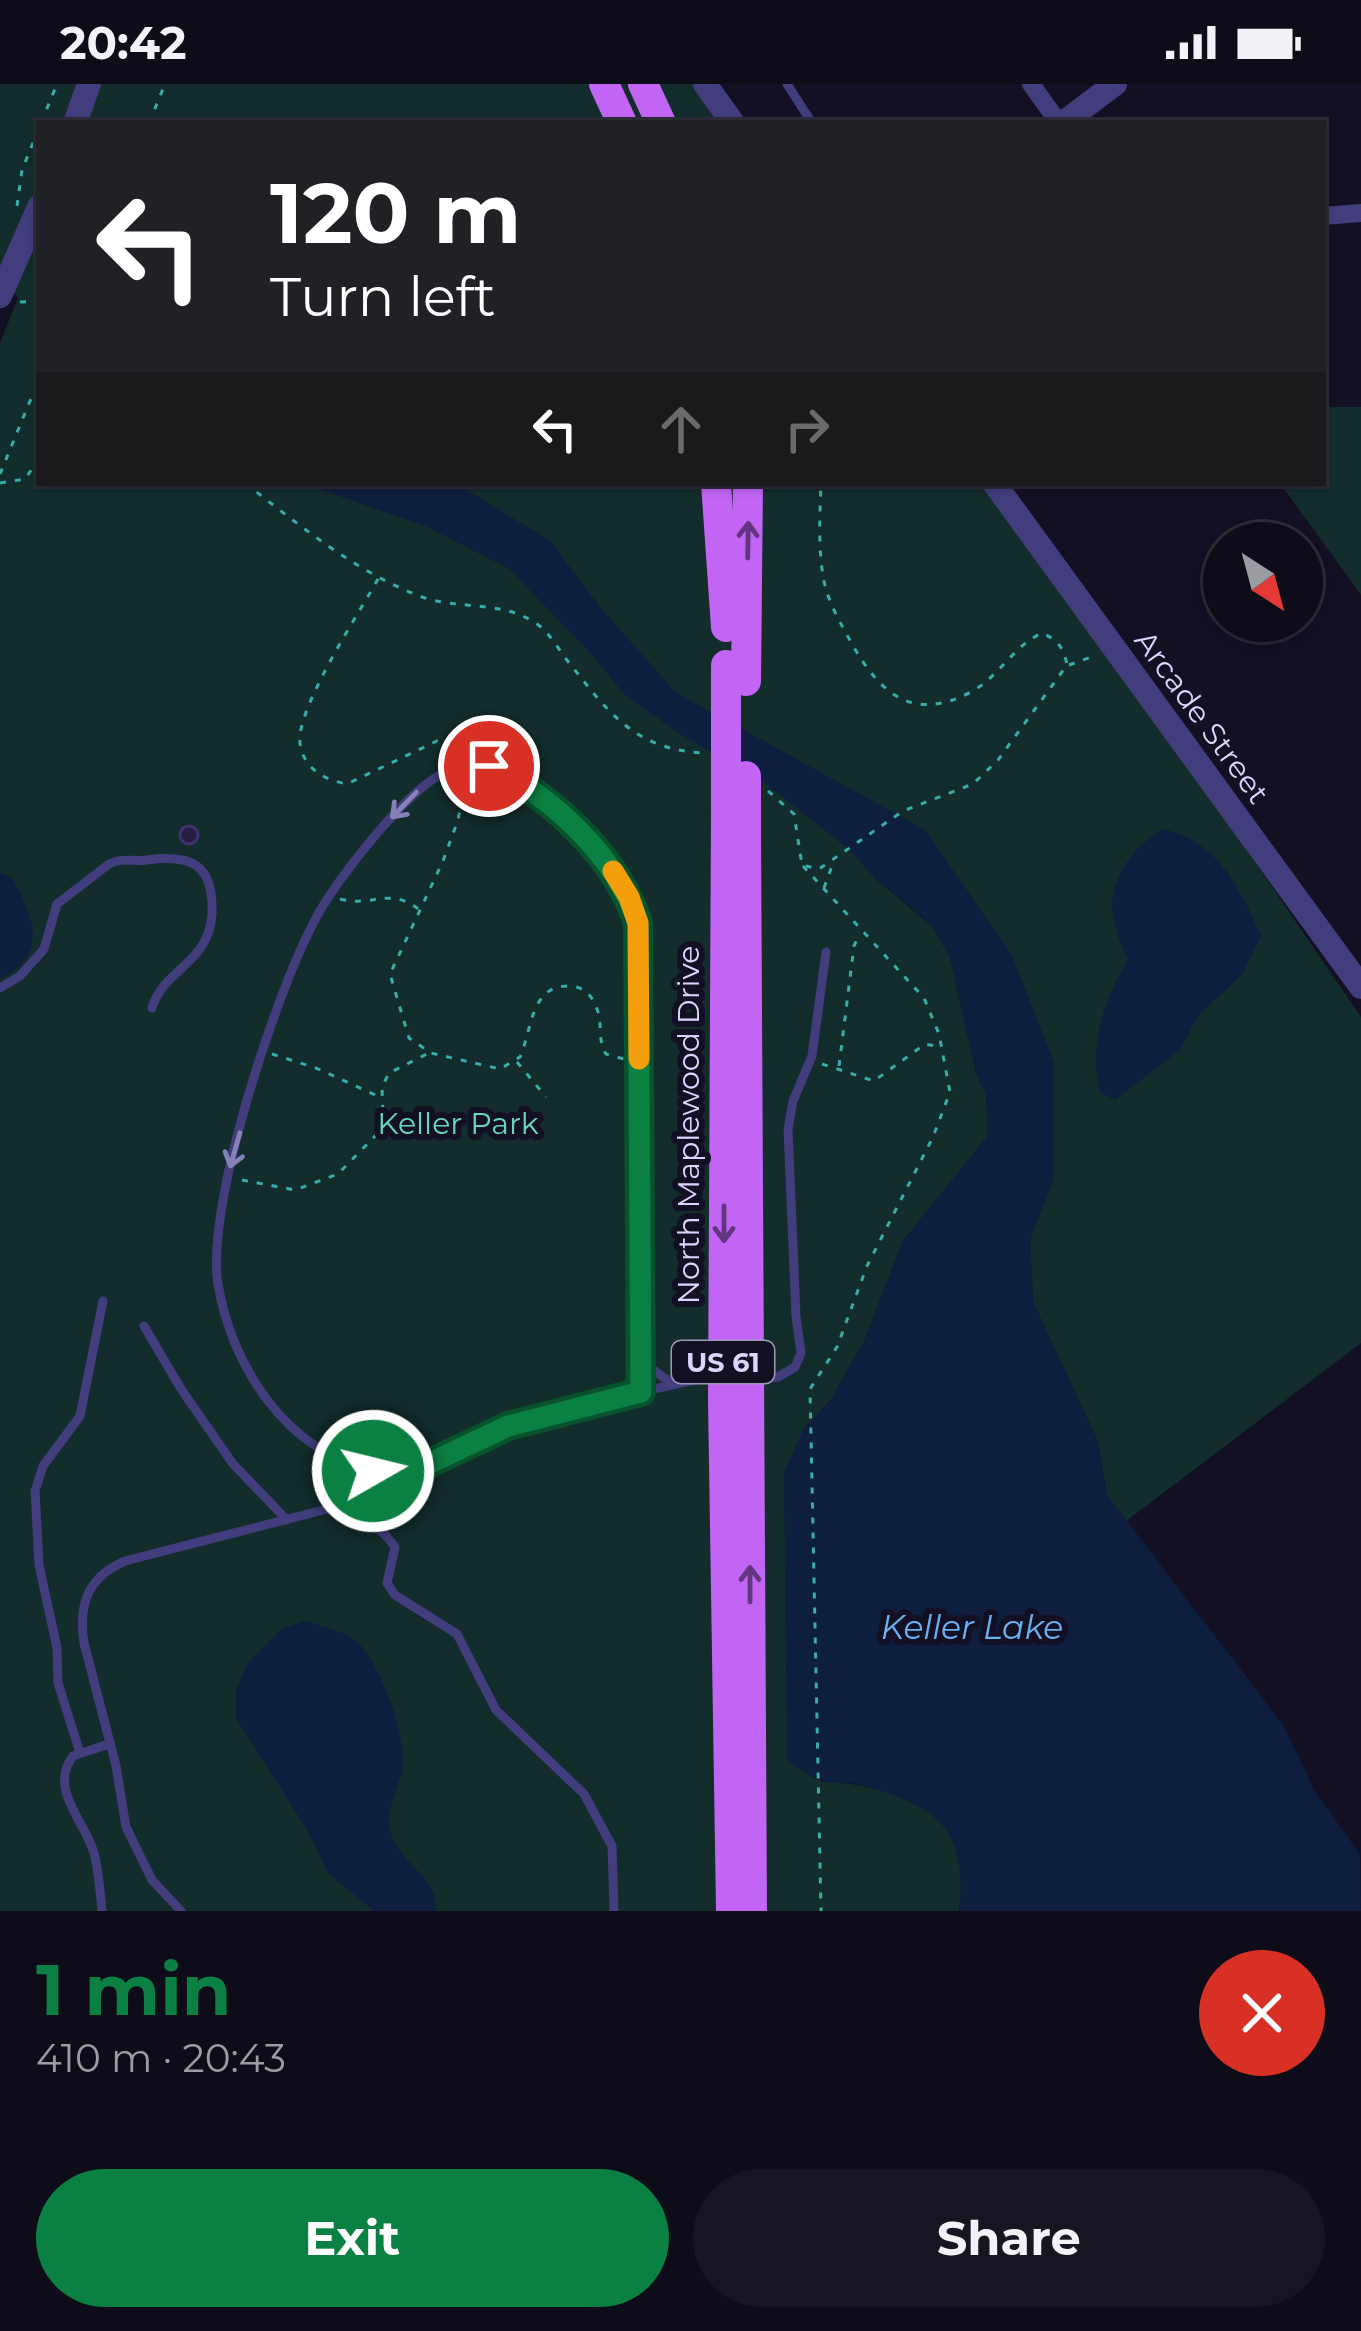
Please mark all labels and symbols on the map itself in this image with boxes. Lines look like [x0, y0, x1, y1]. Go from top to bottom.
one-way arrow [736, 521, 759, 560]
north arrow [1203, 522, 1323, 642]
street label: Arcade Street [1127, 623, 1277, 811]
pin [438, 715, 540, 817]
one-way arrow [391, 790, 419, 820]
street label: North Maplewood Drive [670, 946, 707, 1304]
park label: Keller Park [377, 1105, 539, 1142]
one-way arrow [222, 1131, 244, 1169]
one-way arrow [713, 1204, 735, 1243]
road number: US 61 [672, 1341, 774, 1383]
position arrow [310, 1408, 436, 1534]
one-way arrow [739, 1565, 761, 1604]
water label: Keller Lake [881, 1607, 1063, 1647]

